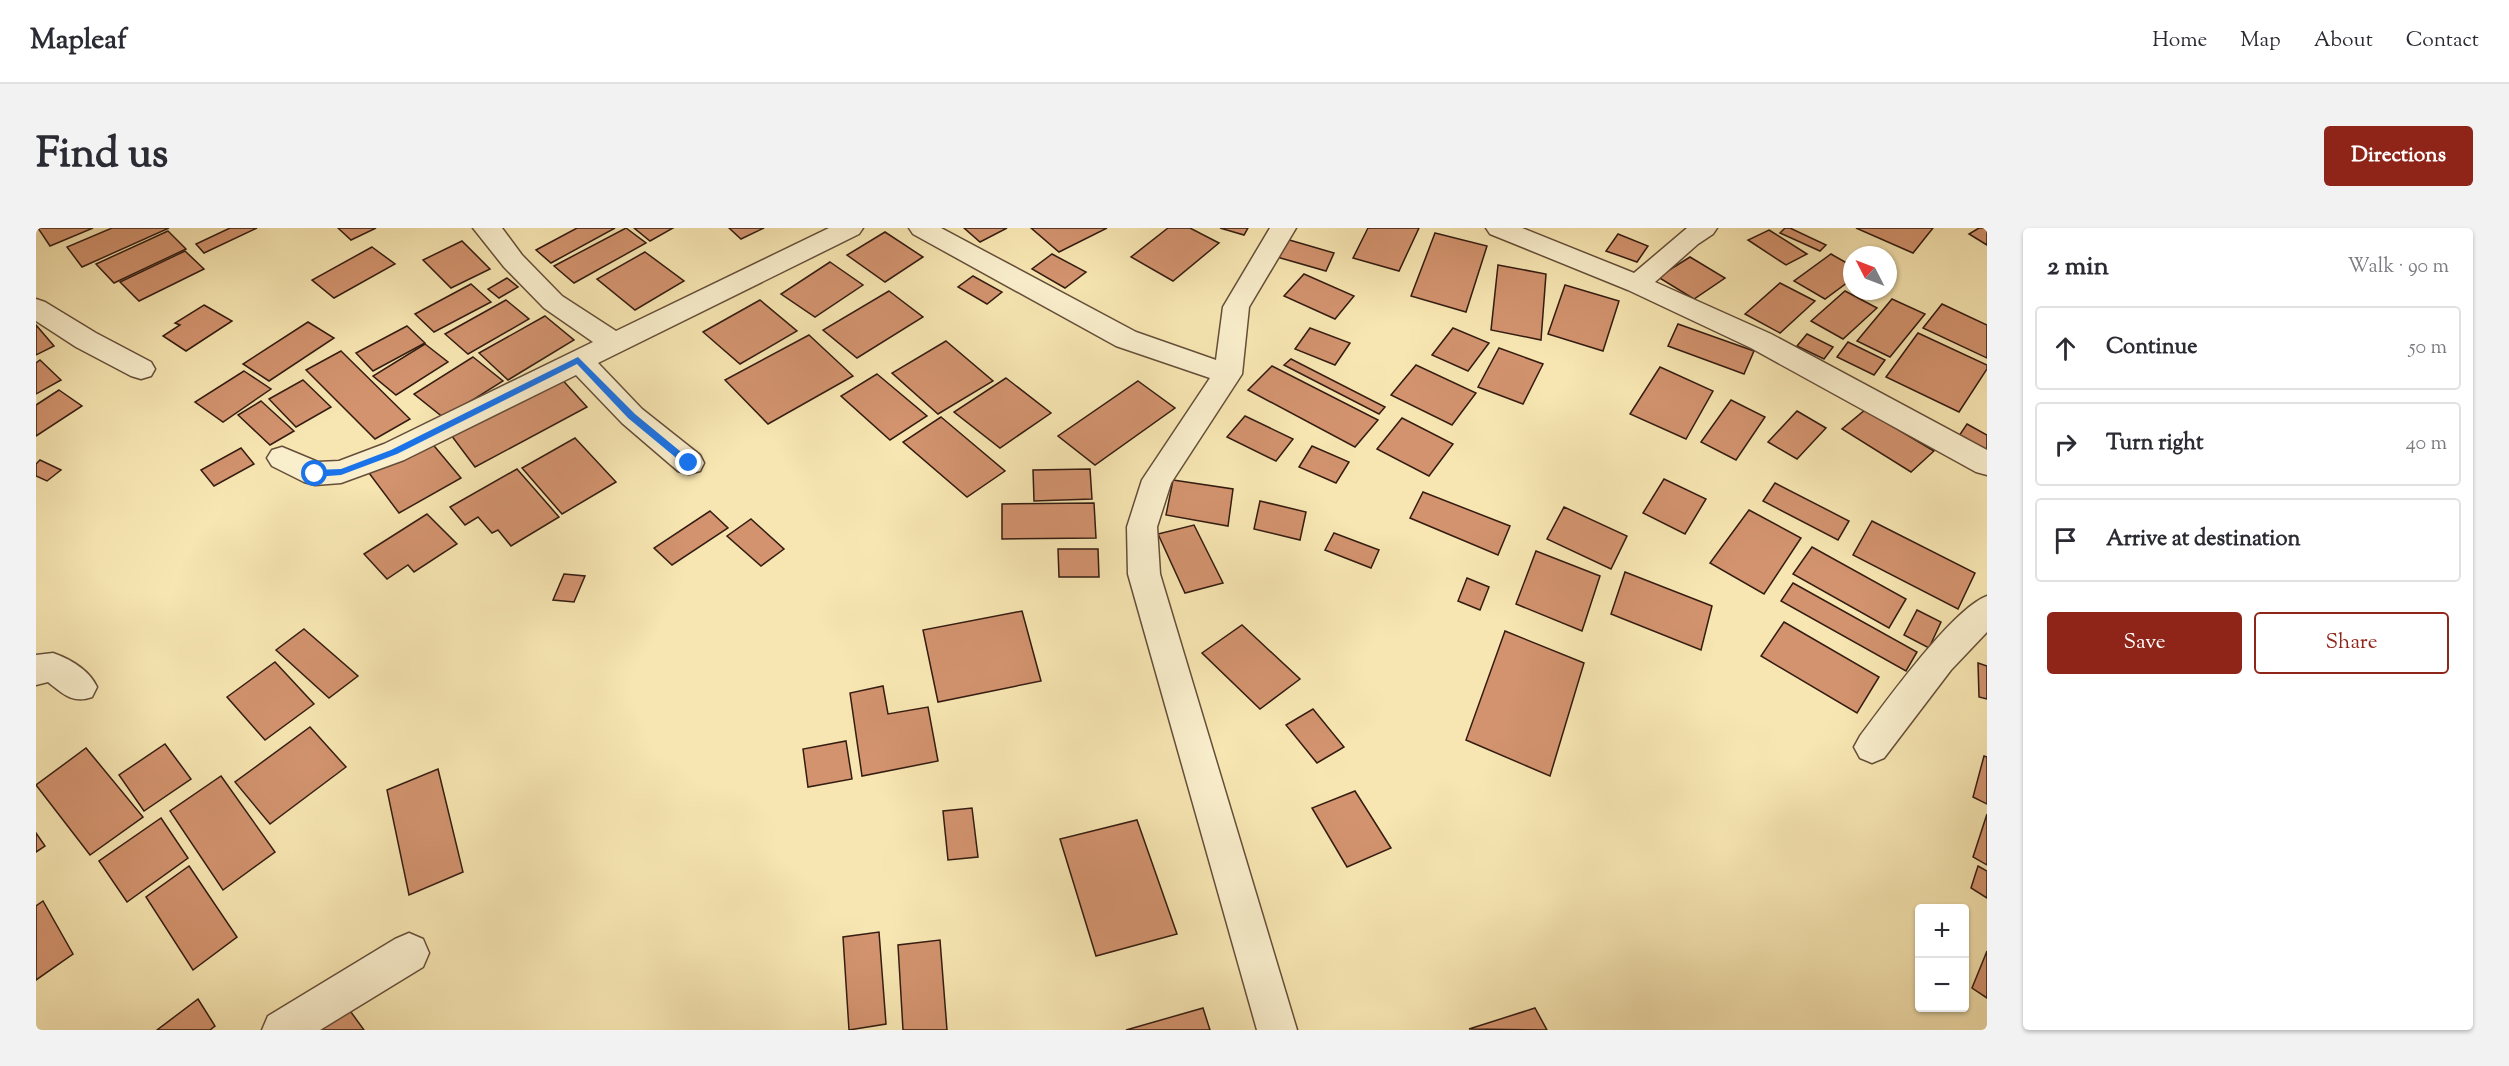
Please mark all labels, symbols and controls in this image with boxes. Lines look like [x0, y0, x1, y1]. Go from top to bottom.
text: Mapleaf [30, 21, 127, 61]
text: Home [2152, 26, 2207, 56]
text: Map [2240, 26, 2281, 56]
text: About [2314, 26, 2373, 56]
text: Contact [2406, 26, 2479, 56]
text: Find us [36, 126, 168, 186]
button: Directions [2324, 126, 2473, 186]
north arrow [1843, 246, 1897, 300]
text: 2 min [2047, 249, 2109, 286]
text: Walk · 90 m [2347, 253, 2449, 282]
icon: ahead [2049, 332, 2082, 365]
text: Continue [2106, 332, 2197, 364]
text: 50 m [2409, 334, 2447, 363]
icon: right [2049, 428, 2082, 461]
text: Turn right [2106, 428, 2203, 460]
text: 40 m [2406, 430, 2447, 459]
route end [675, 449, 701, 475]
route start [301, 460, 327, 486]
icon: arrive [2049, 524, 2082, 557]
text: Arrive at destination [2106, 524, 2301, 556]
button: Save [2047, 612, 2242, 674]
button: Share [2254, 612, 2449, 674]
map controls [1915, 904, 1969, 1012]
button: + [1915, 904, 1969, 958]
button: − [1915, 958, 1969, 1012]

